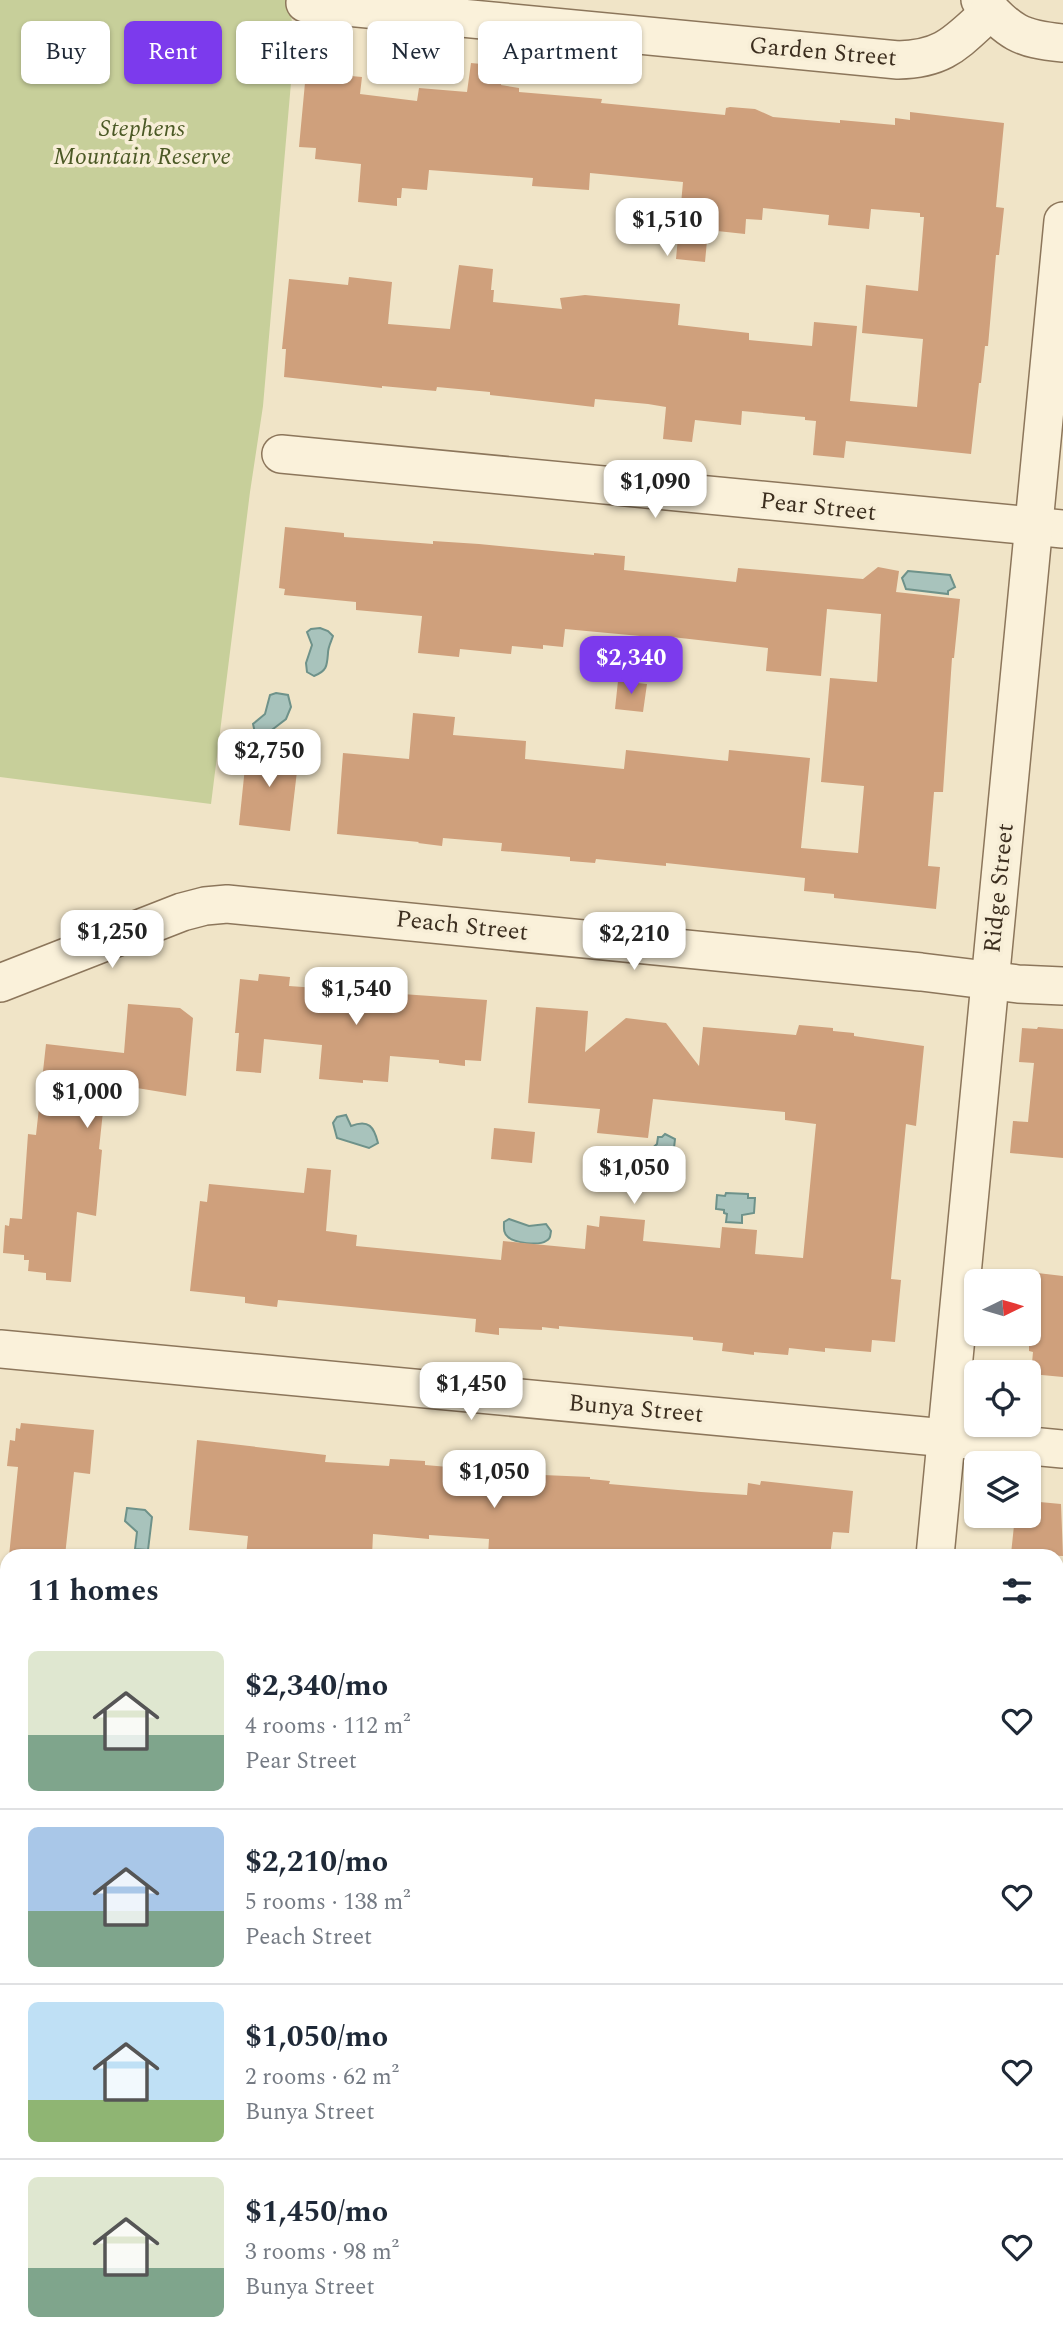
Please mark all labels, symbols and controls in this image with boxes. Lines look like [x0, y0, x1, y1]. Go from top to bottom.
chip: Buy [21, 21, 110, 84]
chip: Rent [124, 21, 222, 84]
chip: Filters [236, 21, 353, 84]
chip: New [367, 21, 464, 84]
chip: Apartment [478, 21, 642, 84]
street label: Garden Street [748, 28, 898, 76]
park label: Stephens Mountain Reserve [53, 111, 231, 175]
pin: $1,510 [610, 198, 724, 258]
text: $1,510 [632, 203, 702, 238]
pin: $1,090 [598, 461, 712, 520]
text: $1,090 [620, 465, 690, 500]
street label: Pear Street [758, 483, 878, 531]
pin: $2,340 [574, 636, 688, 696]
text: $2,340 [596, 641, 666, 676]
pin: $2,750 [212, 730, 326, 789]
text: $2,750 [234, 734, 304, 769]
street label: Ridge Street [974, 821, 1024, 955]
street label: Peach Street [394, 901, 530, 951]
pin: $1,250 [55, 911, 169, 970]
pin: $2,210 [577, 912, 691, 972]
text: $1,250 [77, 915, 147, 950]
text: $2,210 [599, 917, 669, 952]
pin: $1,540 [299, 968, 413, 1027]
text: $1,540 [321, 972, 391, 1007]
pin: $1,000 [30, 1070, 144, 1130]
text: $1,000 [52, 1075, 122, 1110]
pin: $1,050 [577, 1146, 691, 1206]
text: $1,050 [599, 1151, 669, 1186]
north arrow [964, 1269, 1041, 1346]
map controls [964, 1269, 1041, 1528]
button: locate [964, 1360, 1041, 1437]
pin: $1,450 [414, 1362, 528, 1422]
text: $1,450 [436, 1367, 506, 1402]
street label: Bunya Street [567, 1385, 705, 1433]
pin: $1,050 [437, 1450, 551, 1510]
button: layers [964, 1451, 1041, 1528]
text: $1,050 [459, 1455, 529, 1490]
text: 11 homes [28, 1568, 159, 1614]
icon: filters [998, 1572, 1036, 1610]
text: $2,340/mo [245, 1663, 388, 1709]
icon: home [84, 1679, 168, 1763]
icon: heart [998, 1702, 1036, 1740]
text: 4 rooms · 112 m² [245, 1709, 411, 1744]
text: Pear Street [245, 1744, 357, 1779]
text: $2,210/mo [245, 1839, 388, 1885]
icon: home [84, 1855, 168, 1939]
icon: heart [998, 1878, 1036, 1916]
text: 5 rooms · 138 m² [245, 1885, 411, 1920]
text: Peach Street [245, 1920, 372, 1955]
text: $1,050/mo [245, 2014, 388, 2060]
icon: home [84, 2030, 168, 2114]
icon: heart [998, 2053, 1036, 2091]
text: 2 rooms · 62 m² [245, 2060, 399, 2095]
text: Bunya Street [245, 2095, 375, 2130]
text: $1,450/mo [245, 2189, 388, 2235]
icon: home [84, 2205, 168, 2289]
icon: heart [998, 2228, 1036, 2266]
text: 3 rooms · 98 m² [245, 2235, 399, 2270]
text: Bunya Street [245, 2270, 375, 2305]

